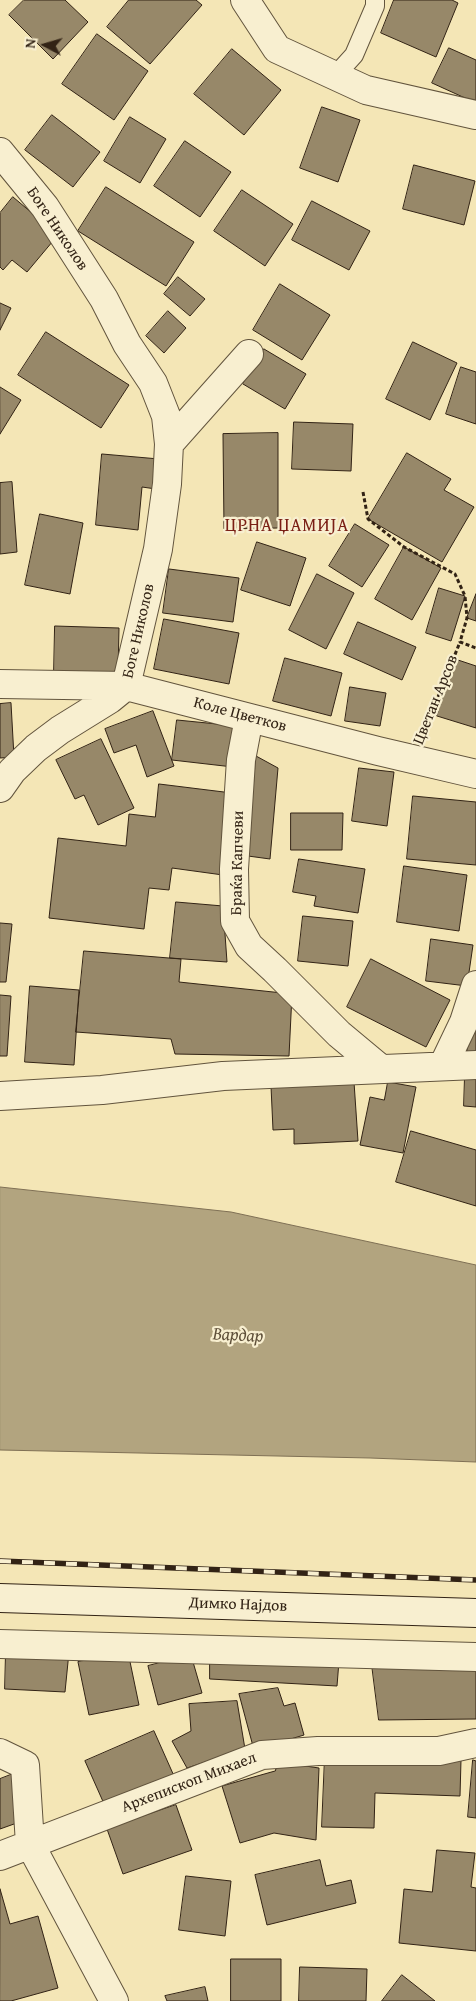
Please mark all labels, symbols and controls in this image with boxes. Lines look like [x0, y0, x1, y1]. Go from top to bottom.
north arrow [20, 20, 70, 70]
text: N [20, 38, 41, 49]
street label: Боге Николов [22, 184, 92, 274]
district label: ЦРНА ЏАМИЈА [223, 515, 351, 537]
street label: Боге Николов [119, 582, 159, 680]
street label: Цветан Арсов [409, 652, 463, 748]
street label: Коле Цветков [191, 693, 289, 737]
street label: Браќа Капчеви [227, 810, 249, 916]
water label: Вардар [212, 1324, 264, 1348]
street label: Димко Најдов [188, 1594, 288, 1616]
street label: Архепископ Михаел [119, 1748, 259, 1818]

